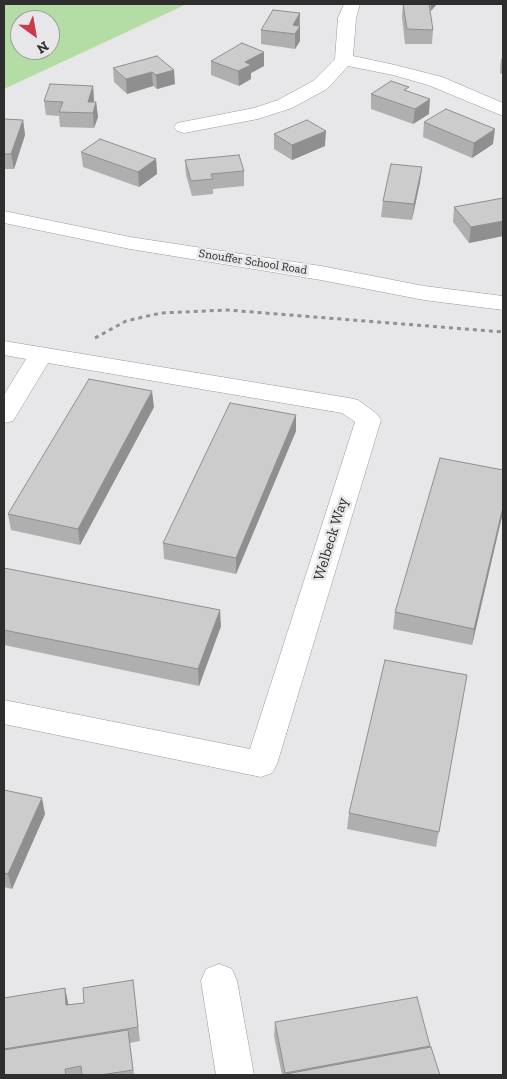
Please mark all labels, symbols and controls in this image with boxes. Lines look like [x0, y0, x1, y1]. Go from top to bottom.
north arrow [10, 10, 60, 60]
text: N [34, 37, 52, 57]
street label: Snouffer School Road [198, 246, 308, 278]
street label: Welbeck Way [310, 495, 352, 583]

